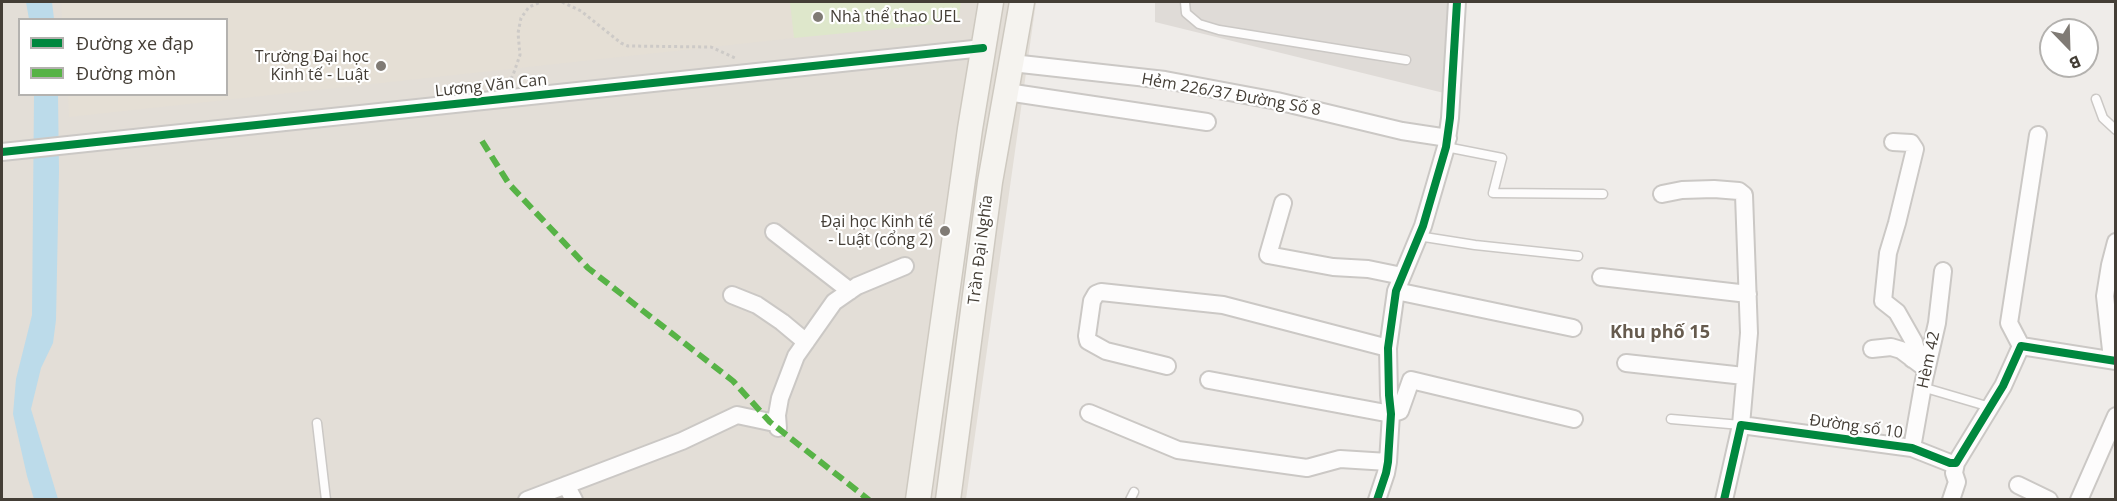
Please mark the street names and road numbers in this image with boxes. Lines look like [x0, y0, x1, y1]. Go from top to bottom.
street label: Hẻm 226/37 Đường Số 8 [1140, 70, 1322, 120]
street label: Lương Văn Can [434, 71, 548, 101]
street label: Trần Đại Nghĩa [965, 194, 997, 306]
street label: Hèm 42 [1914, 330, 1944, 390]
street label: Đường số 10 [1808, 411, 1904, 443]

